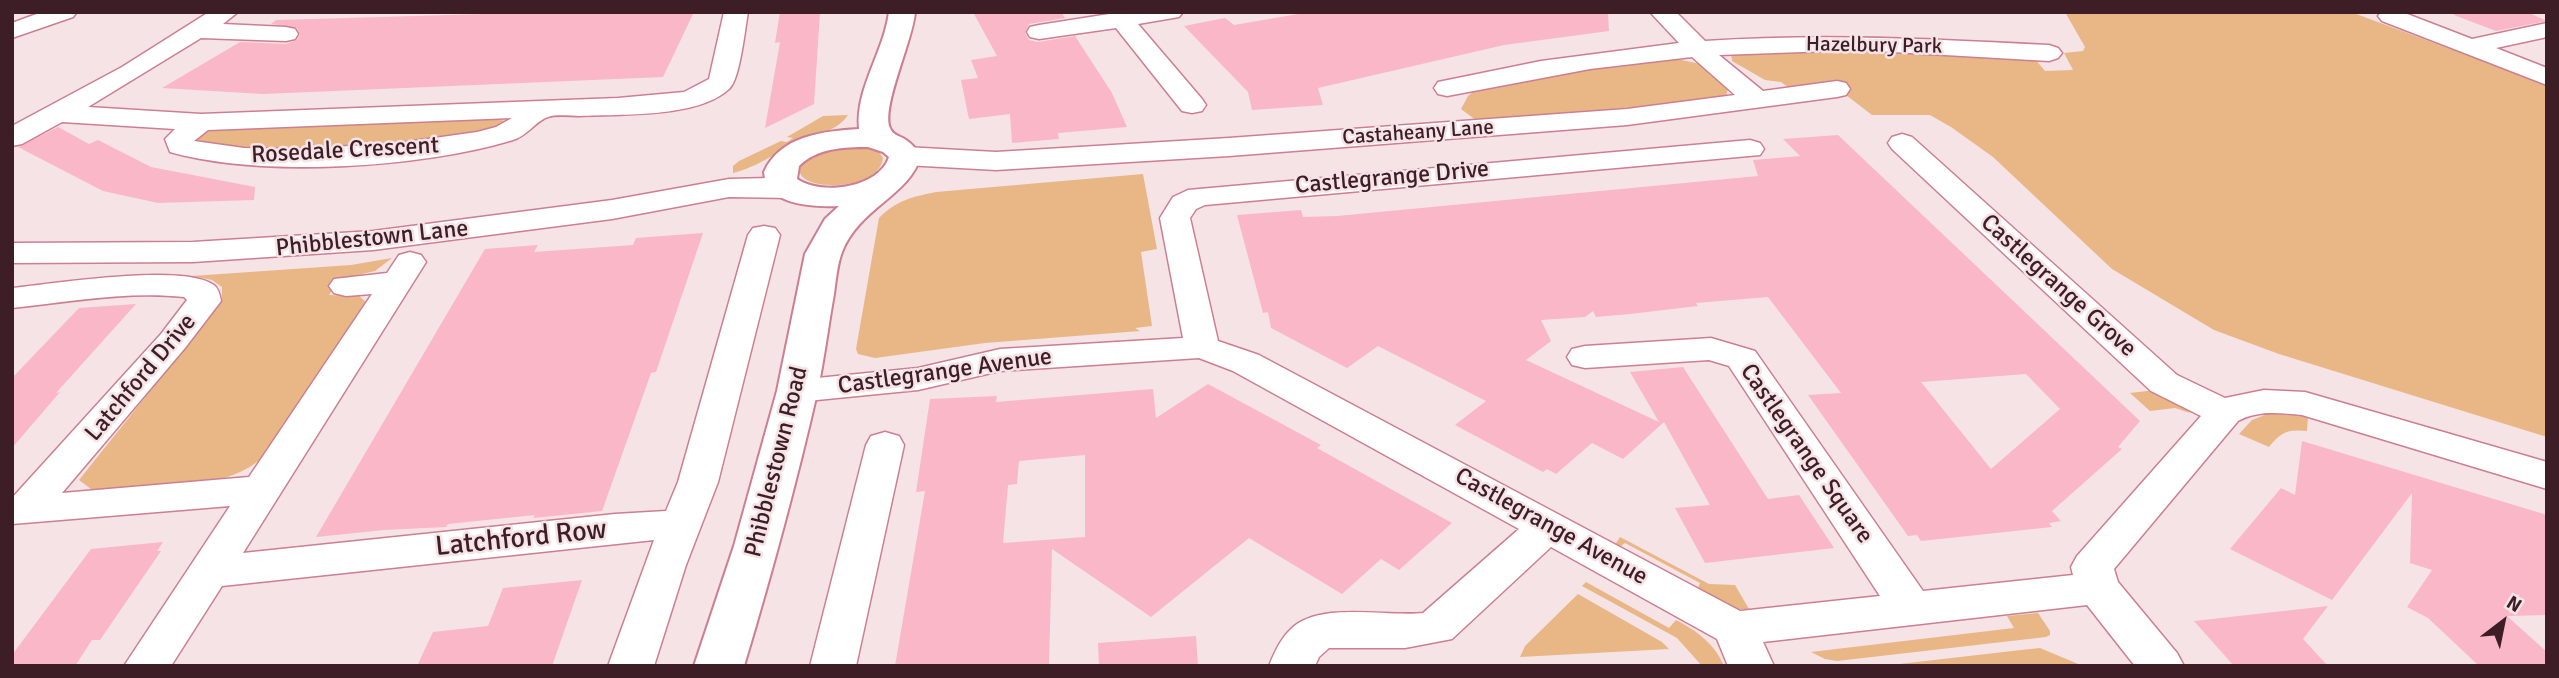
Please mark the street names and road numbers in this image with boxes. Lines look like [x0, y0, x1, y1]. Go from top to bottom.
street label: Hazelbury Park [1806, 32, 1942, 60]
street label: Castaheany Lane [1341, 115, 1495, 151]
street label: Rosedale Crescent [250, 132, 440, 170]
street label: Castlegrange Drive [1294, 155, 1490, 201]
street label: Castlegrange Grove [1974, 209, 2142, 363]
street label: Phibblestown Lane [274, 215, 470, 263]
street label: Latchford Drive [79, 308, 203, 448]
street label: Castlegrange Avenue [836, 343, 1054, 401]
street label: Castlegrange Square [1733, 359, 1879, 549]
street label: Phibblestown Road [739, 364, 815, 560]
street label: Castlegrange Avenue [1450, 462, 1652, 592]
street label: Latchford Row [434, 513, 608, 565]

